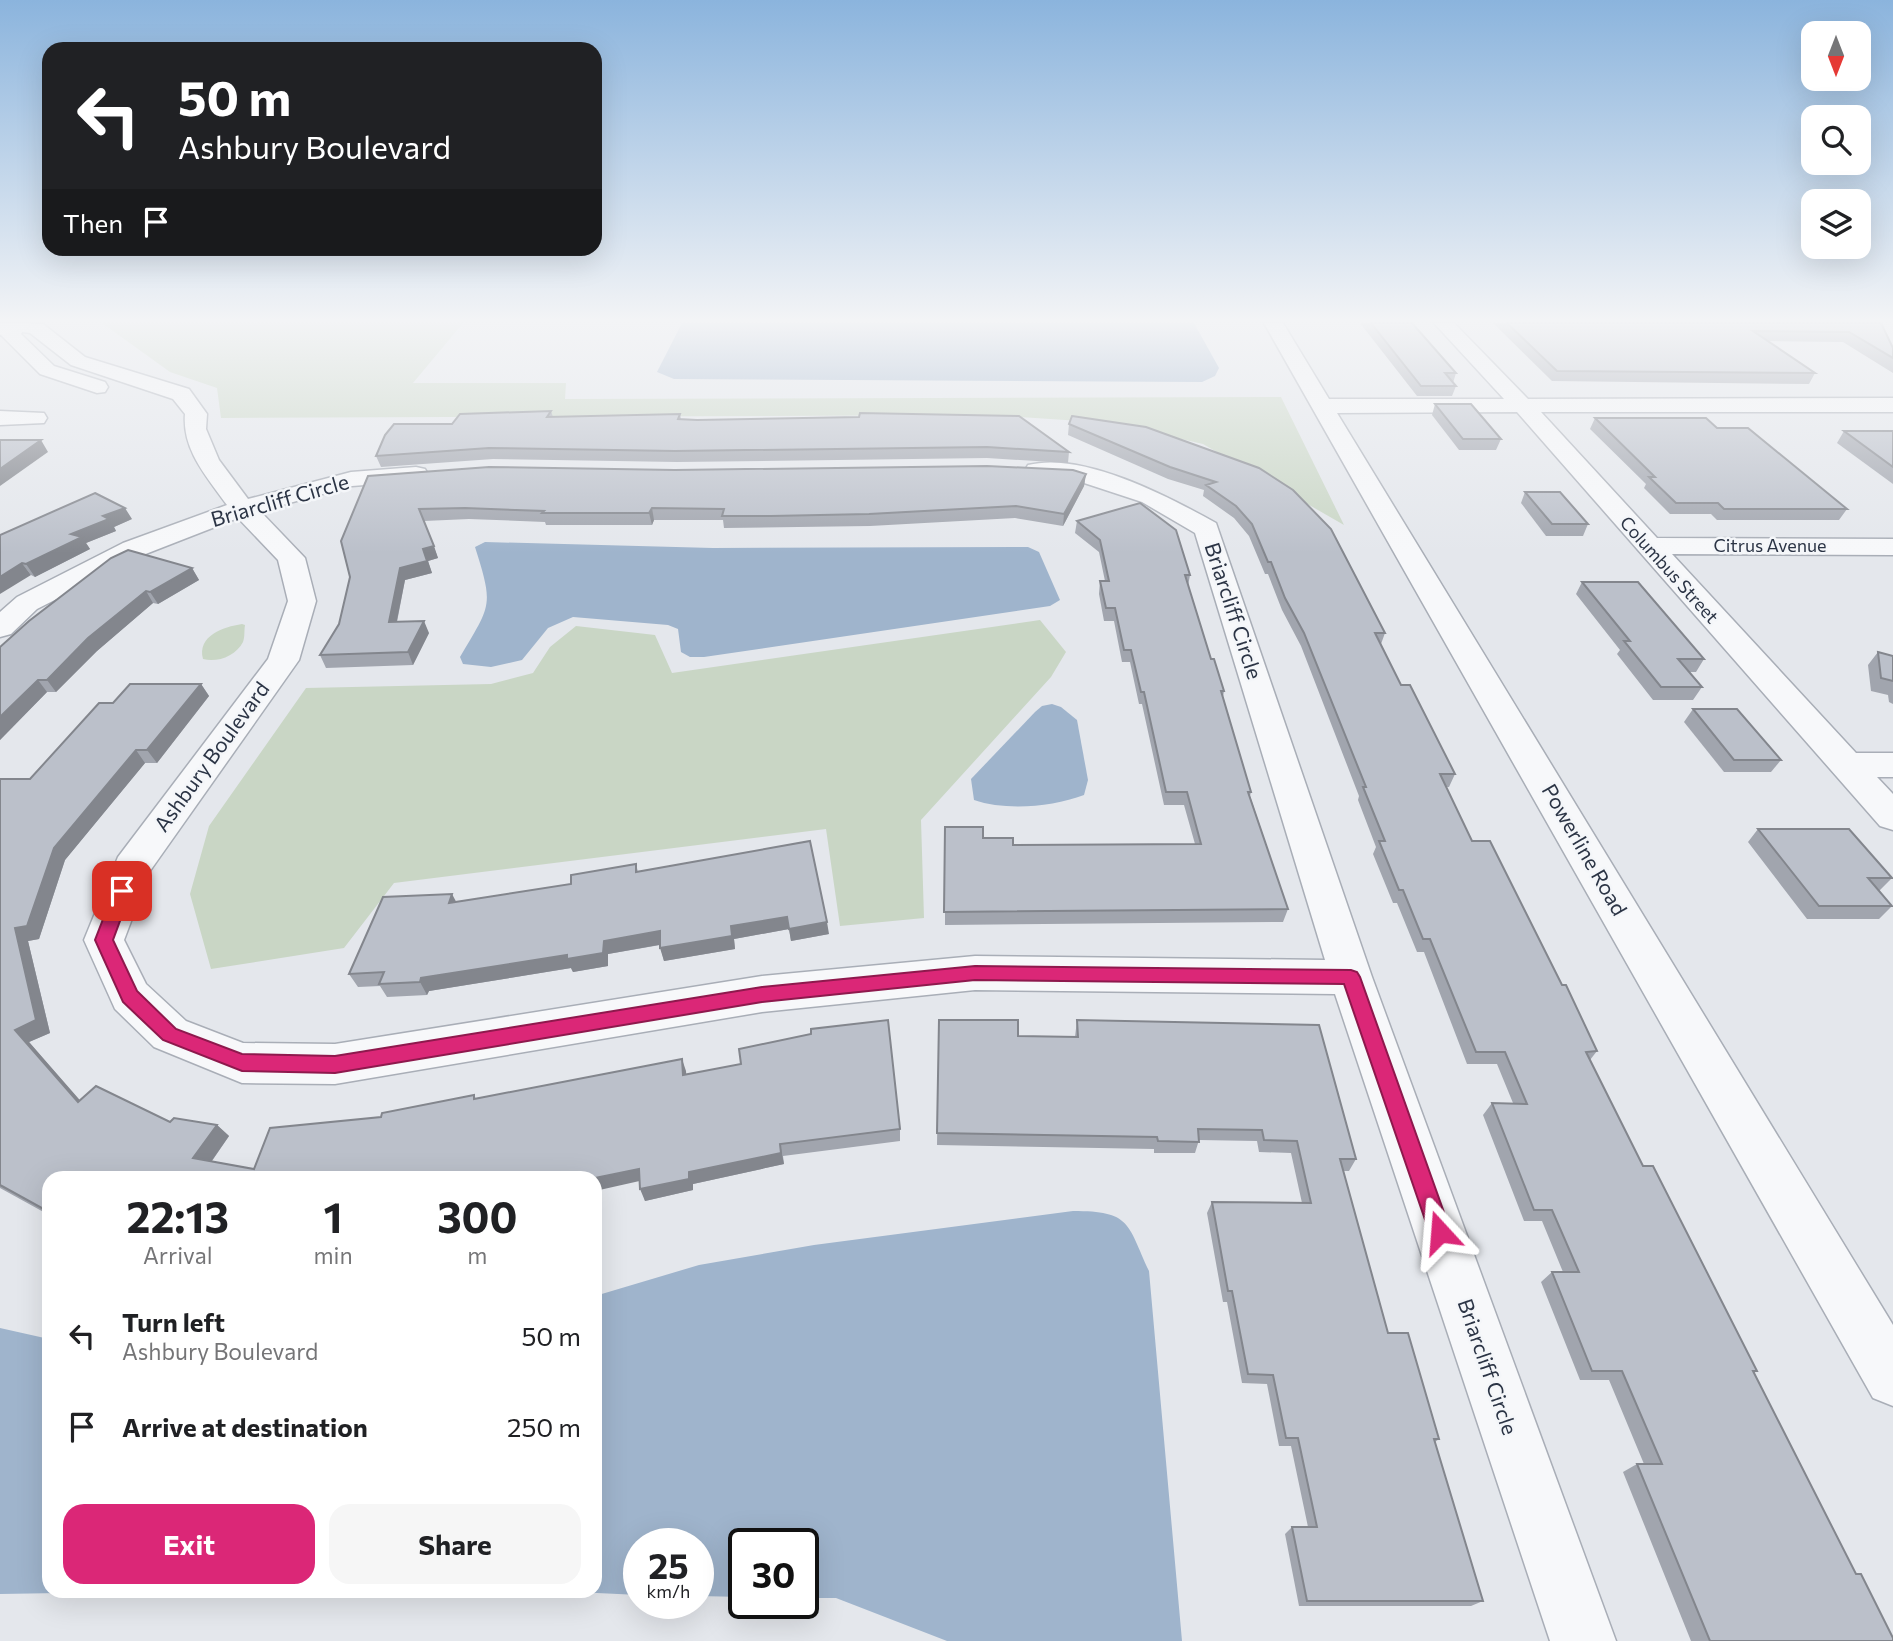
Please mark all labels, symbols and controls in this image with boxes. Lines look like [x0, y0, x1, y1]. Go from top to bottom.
north arrow [1801, 21, 1871, 91]
map controls [1801, 21, 1871, 259]
text: 50 m [178, 66, 291, 126]
icon: left [63, 70, 154, 161]
button: search [1801, 105, 1871, 175]
text: Ashbury Boulevard [178, 126, 451, 166]
button: layers [1801, 189, 1871, 259]
icon: arrive [137, 203, 175, 241]
text: Then [63, 207, 123, 238]
street label: Briarcliff Circle [208, 468, 351, 531]
street label: Columbus Street [1616, 511, 1724, 627]
street label: Citrus Avenue [1713, 534, 1827, 556]
street label: Briarcliff Circle [1201, 539, 1268, 682]
street label: Ashbury Boulevard [148, 676, 274, 836]
street label: Powerline Road [1538, 779, 1633, 920]
pin [92, 861, 152, 921]
icon: arrive [103, 872, 141, 910]
text: 22:13 [127, 1190, 229, 1242]
text: 1 [324, 1190, 343, 1242]
text: 300 [437, 1190, 517, 1242]
position arrow [1403, 1195, 1477, 1269]
text: Arrival [143, 1241, 213, 1269]
text: min [313, 1241, 353, 1269]
text: m [467, 1241, 487, 1269]
street label: Briarcliff Circle [1453, 1295, 1523, 1438]
text: Turn left [122, 1306, 225, 1337]
icon: left [63, 1317, 101, 1355]
text: 50 m [521, 1320, 581, 1351]
text: Ashbury Boulevard [122, 1337, 318, 1365]
icon: arrive [63, 1408, 101, 1446]
text: Arrive at destination [122, 1411, 368, 1442]
text: 250 m [507, 1411, 581, 1442]
button: Exit [63, 1504, 315, 1584]
button: Share [329, 1504, 581, 1584]
speed limit sign: 30 [728, 1528, 819, 1619]
text: 25 [648, 1543, 689, 1586]
text: km/h [647, 1580, 690, 1602]

